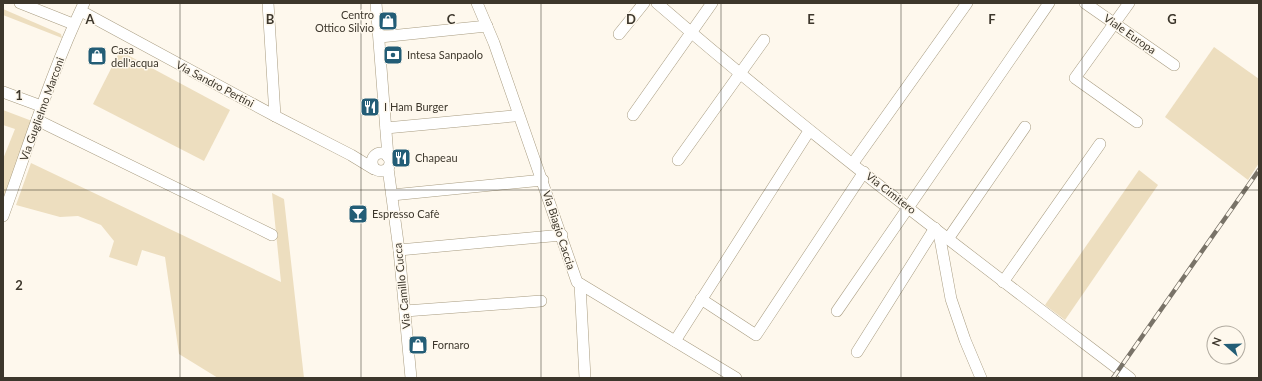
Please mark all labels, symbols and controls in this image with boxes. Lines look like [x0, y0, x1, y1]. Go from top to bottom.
place label: Centro Ottico Silvio [315, 8, 374, 34]
shop icon: Centro Ottico Silvio [377, 10, 399, 32]
text: A [84, 11, 95, 27]
text: B [266, 11, 275, 27]
text: C [447, 11, 456, 27]
text: D [626, 11, 636, 27]
text: E [807, 11, 815, 27]
text: F [988, 11, 996, 27]
street label: Viale Europa [1102, 11, 1159, 56]
text: G [1167, 11, 1177, 27]
place label: Casa dell'acqua [111, 43, 159, 69]
bank icon: Intesa Sanpaolo [382, 44, 404, 66]
shop icon: Casa dell'acqua [86, 45, 108, 67]
place label: Intesa Sanpaolo [407, 48, 483, 61]
street label: Via Guglielmo Marconi [17, 55, 66, 162]
street label: Via Sandro Pertini [174, 58, 257, 110]
text: 1 [15, 87, 23, 103]
restaurant icon: I Ham Burger [359, 96, 381, 118]
place label: I Ham Burger [384, 100, 448, 113]
restaurant icon: Chapeau [390, 147, 412, 169]
place label: Chapeau [415, 151, 458, 164]
street label: Via Cimitero [864, 169, 919, 216]
street label: Via Biagio Caccia [541, 189, 578, 271]
bar icon: Espresso Cafè [347, 203, 369, 225]
place label: Espresso Cafè [372, 207, 440, 220]
street label: Via Camillo Cucca [391, 242, 412, 330]
text: 2 [15, 277, 23, 293]
north arrow [1206, 325, 1246, 365]
shop icon: Fornaro [407, 334, 429, 356]
text: N [1209, 335, 1224, 348]
place label: Fornaro [432, 338, 470, 351]

